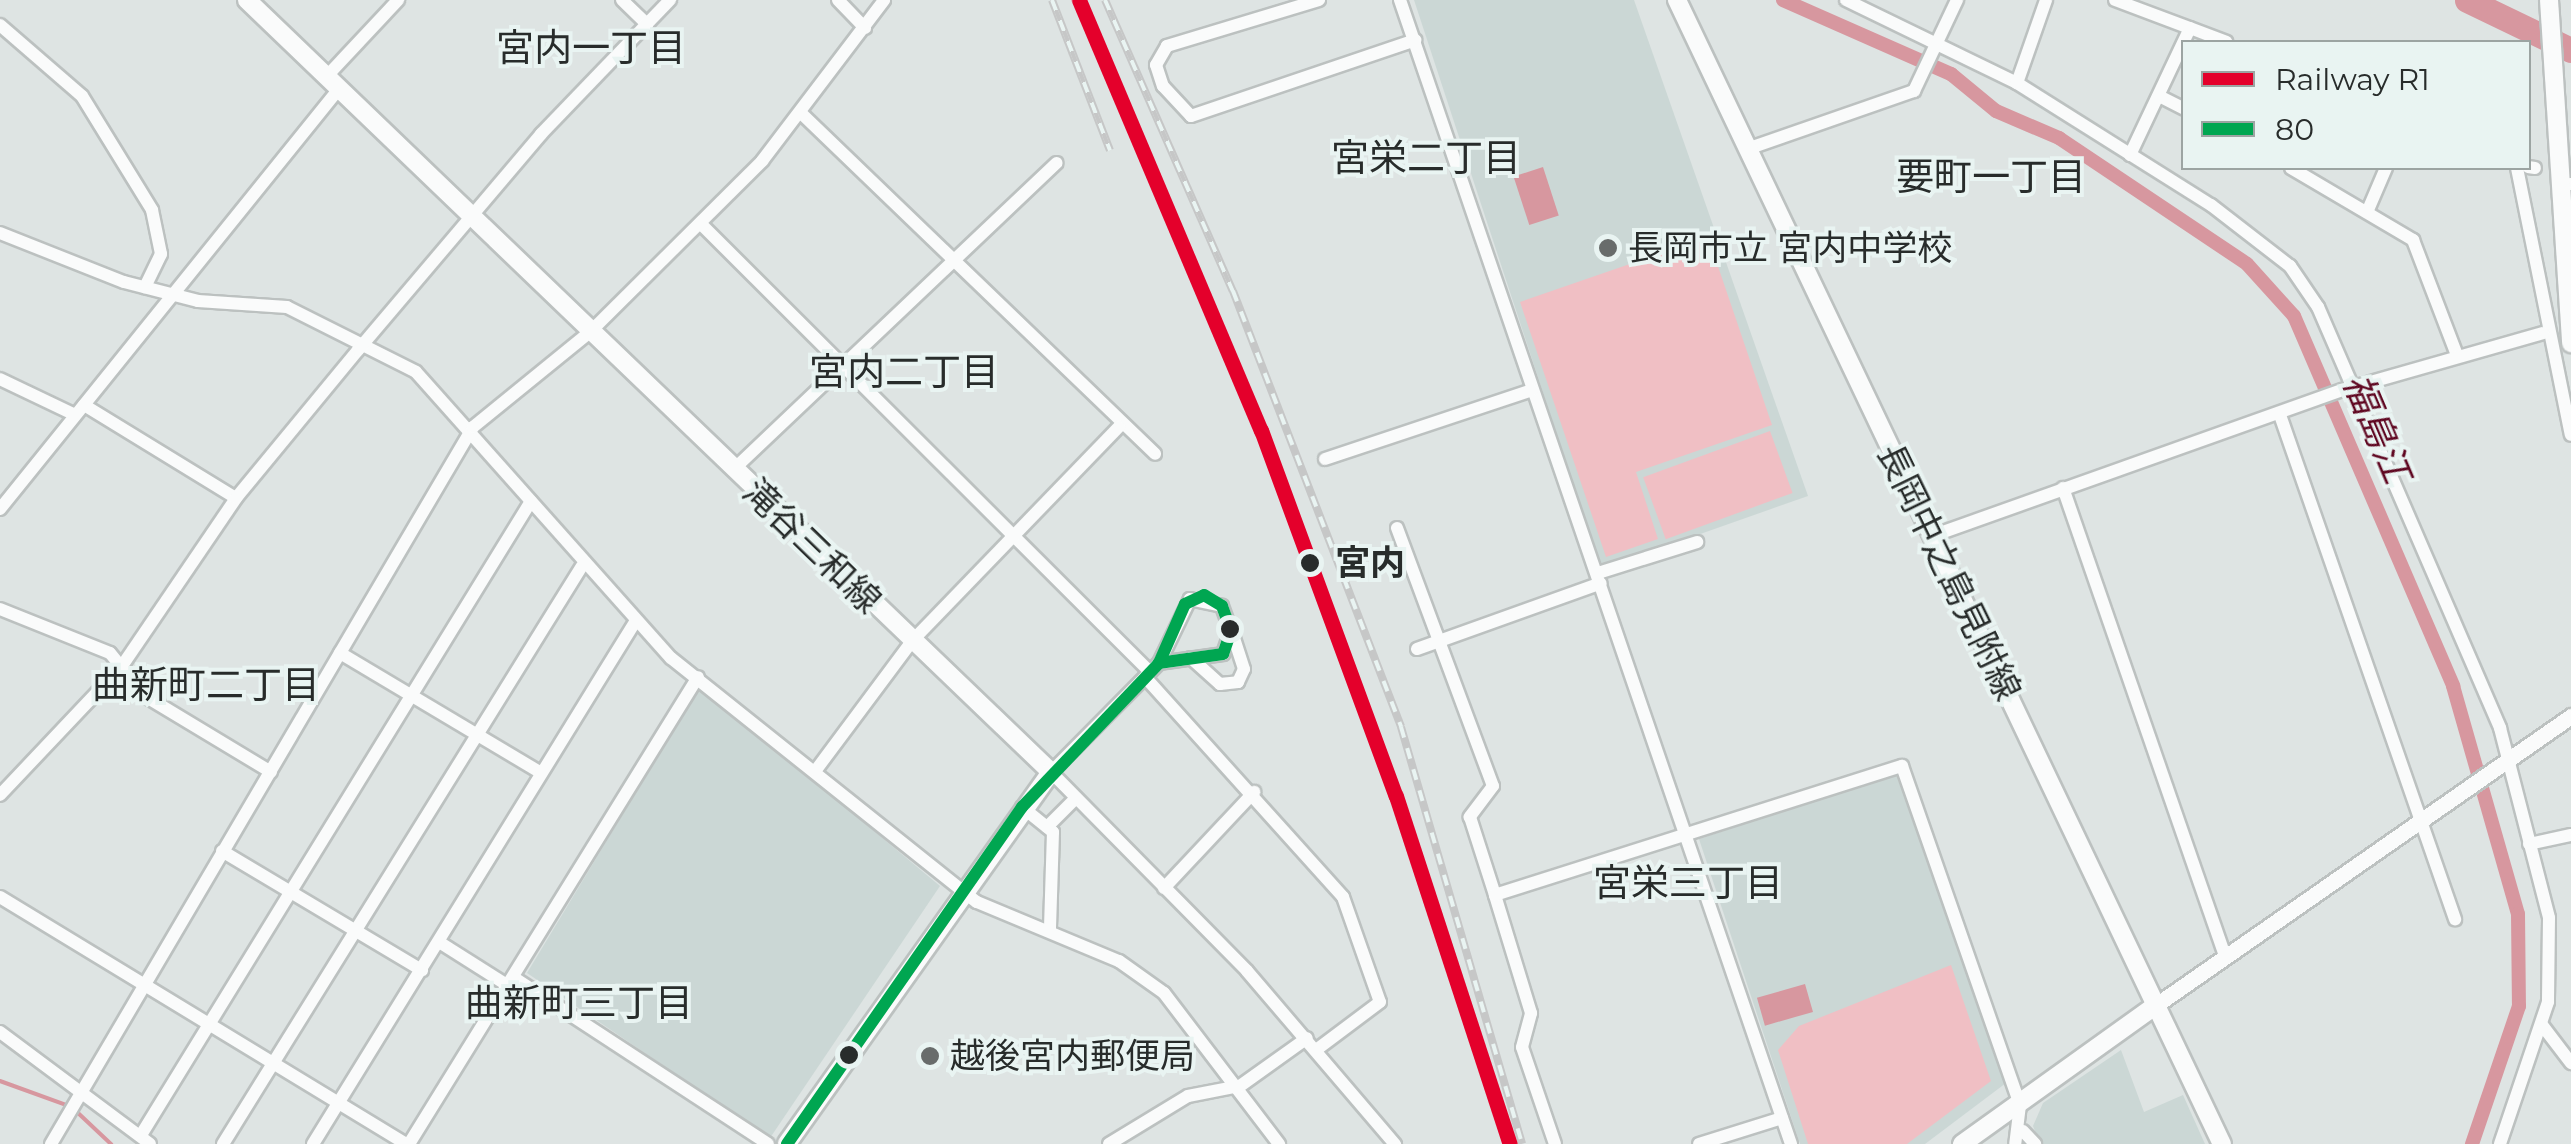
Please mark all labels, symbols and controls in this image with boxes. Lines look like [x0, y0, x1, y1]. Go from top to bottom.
district label: 宮内一丁目 [496, 25, 686, 71]
legend [2181, 40, 2531, 170]
text: Railway R1 [2275, 61, 2430, 98]
text: 80 [2275, 111, 2314, 148]
district label: 宮栄二丁目 [1331, 135, 1521, 181]
district label: 要町一丁目 [1896, 154, 2086, 200]
place label: 長岡市立 宮内中学校 [1628, 227, 1952, 269]
marker: 長岡市立 宮内中学校 [1597, 237, 1619, 259]
district label: 宮内二丁目 [809, 349, 999, 395]
water label: 福島江 [2334, 367, 2420, 489]
street label: 長岡中之島見附線 [1869, 437, 2029, 707]
street label: 滝谷三和線 [734, 470, 890, 622]
place label: 宮内 [1335, 542, 1405, 584]
marker: 宮内 [1294, 547, 1326, 579]
unlabelled marker [1220, 619, 1240, 639]
district label: 曲新町二丁目 [92, 662, 320, 708]
district label: 宮栄三丁目 [1593, 860, 1783, 906]
district label: 曲新町三丁目 [465, 980, 693, 1026]
place label: 越後宮内郵便局 [950, 1035, 1195, 1077]
unlabelled marker [839, 1045, 859, 1065]
marker: 越後宮内郵便局 [919, 1045, 941, 1067]

